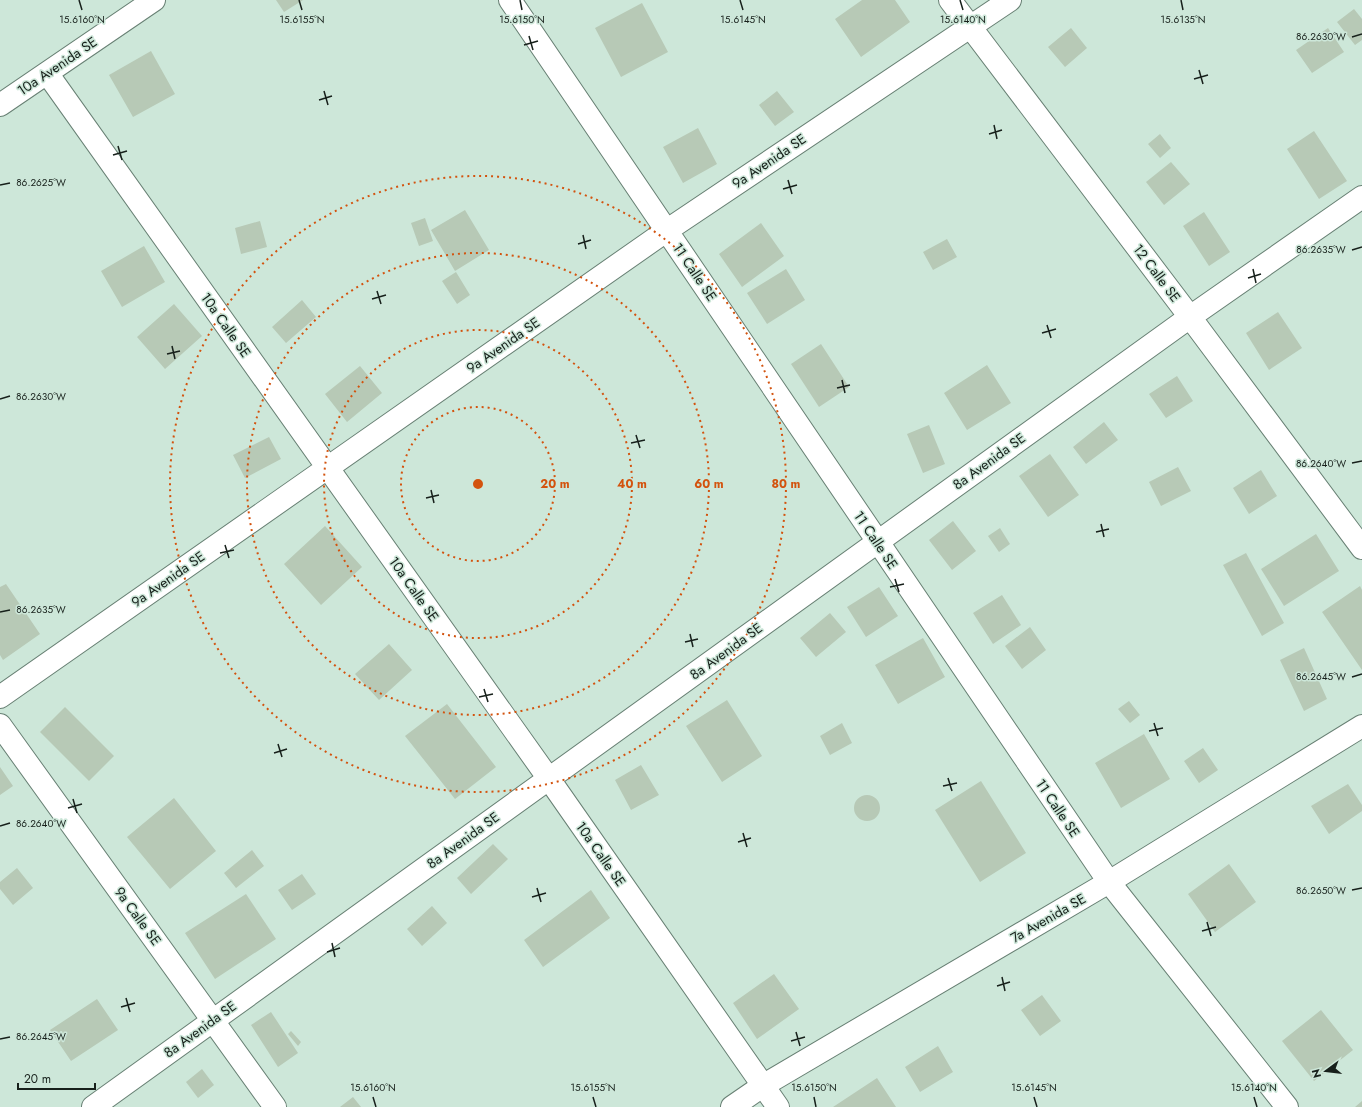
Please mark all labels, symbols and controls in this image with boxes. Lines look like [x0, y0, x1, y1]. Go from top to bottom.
text: 15.6160°N [59, 12, 105, 27]
text: 15.6155°N [279, 12, 325, 27]
text: 15.6150°N [499, 12, 545, 27]
text: 15.6145°N [720, 12, 766, 27]
text: 15.6140°N [940, 12, 986, 27]
text: 15.6135°N [1160, 12, 1206, 27]
text: 86.2630°W [1296, 29, 1346, 44]
street label: 10a Avenida SE [13, 32, 101, 100]
street label: 9a Avenida SE [728, 129, 810, 193]
text: 86.2625°W [16, 175, 66, 190]
street label: 11 Calle SE [668, 239, 722, 305]
street label: 12 Calle SE [1129, 240, 1185, 306]
text: 86.2635°W [1296, 242, 1346, 257]
street label: 10a Calle SE [196, 288, 256, 362]
street label: 9a Avenida SE [462, 312, 544, 378]
text: 86.2630°W [16, 389, 66, 404]
street label: 8a Avenida SE [949, 428, 1029, 494]
text: 86.2640°W [1296, 456, 1346, 471]
text: 20 m [540, 475, 570, 493]
text: 40 m [617, 475, 647, 493]
text: 60 m [694, 475, 724, 493]
text: 80 m [772, 475, 801, 493]
centre of rings [471, 477, 485, 491]
street label: 11 Calle SE [849, 507, 903, 573]
street label: 9a Avenida SE [127, 546, 209, 612]
street label: 10a Calle SE [384, 552, 444, 626]
text: 86.2635°W [16, 602, 66, 617]
street label: 8a Avenida SE [686, 618, 766, 684]
text: 86.2645°W [1296, 669, 1346, 684]
street label: 11 Calle SE [1031, 775, 1085, 841]
street label: 8a Avenida SE [423, 807, 503, 873]
text: 86.2640°W [16, 816, 66, 831]
street label: 10a Calle SE [571, 817, 631, 891]
street label: 9a Calle SE [110, 883, 166, 949]
text: 86.2650°W [1296, 883, 1346, 898]
street label: 7a Avenida SE [1007, 888, 1089, 948]
street label: 8a Avenida SE [160, 996, 240, 1062]
text: 86.2645°W [16, 1029, 66, 1044]
north arrow [1306, 1051, 1346, 1091]
scale bar [18, 1065, 95, 1091]
text: N [1307, 1067, 1325, 1080]
text: 20 m [24, 1070, 51, 1088]
text: 15.6160°N [350, 1080, 396, 1095]
text: 15.6155°N [570, 1080, 616, 1095]
text: 15.6150°N [791, 1080, 837, 1095]
text: 15.6145°N [1011, 1080, 1057, 1095]
text: 15.6140°N [1231, 1080, 1277, 1095]

